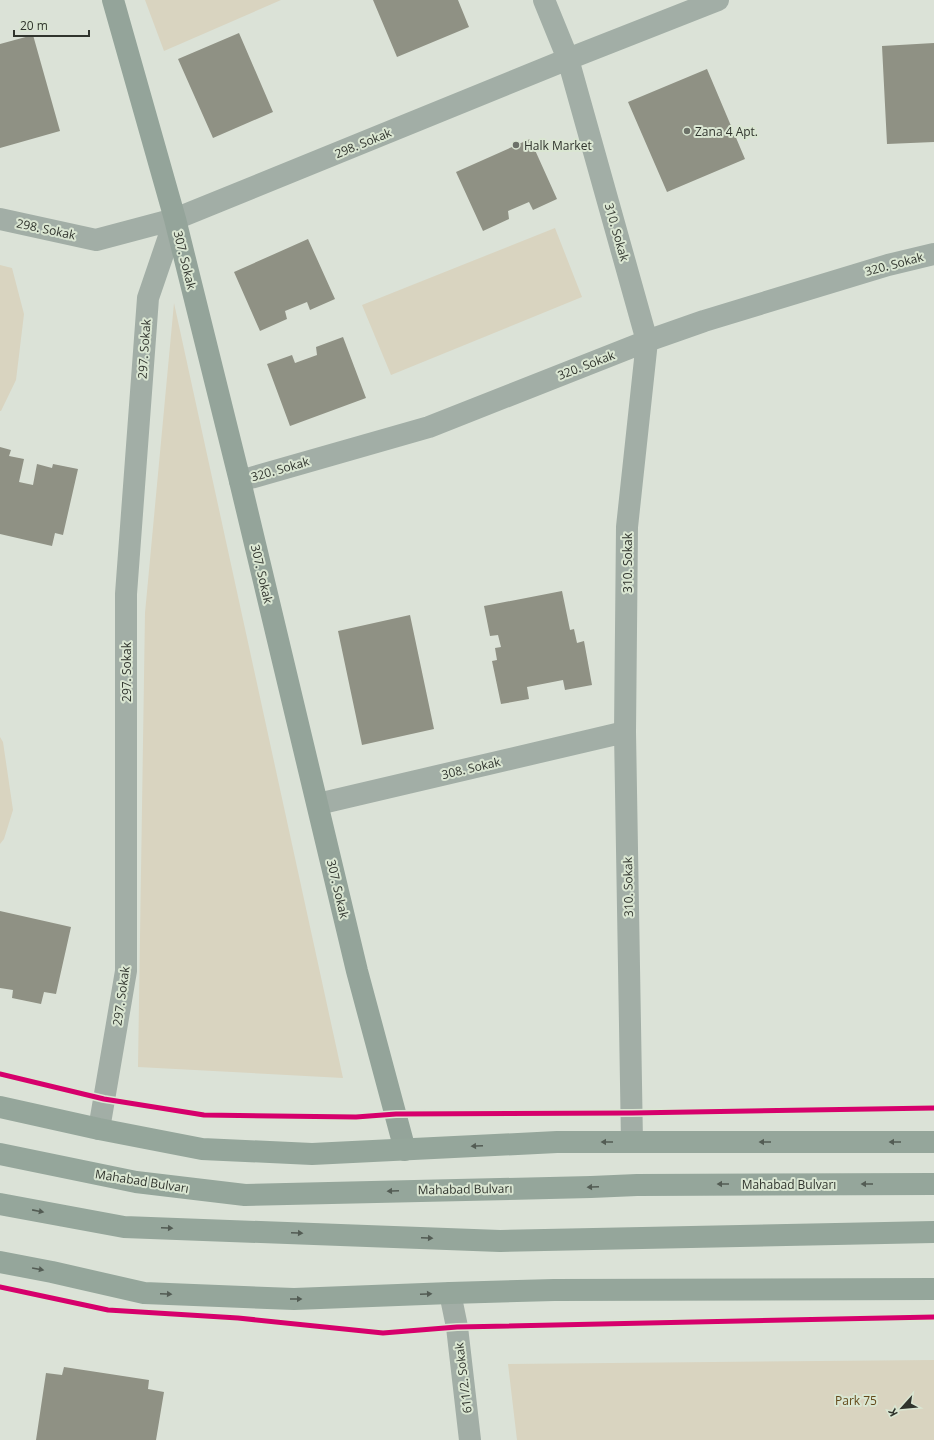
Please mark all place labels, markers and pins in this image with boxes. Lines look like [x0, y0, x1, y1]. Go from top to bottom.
place label: Zana 4 Apt. [695, 123, 758, 140]
marker: Zana 4 Apt. [682, 126, 692, 136]
place label: Halk Market [524, 137, 592, 154]
marker: Halk Market [511, 140, 521, 150]

